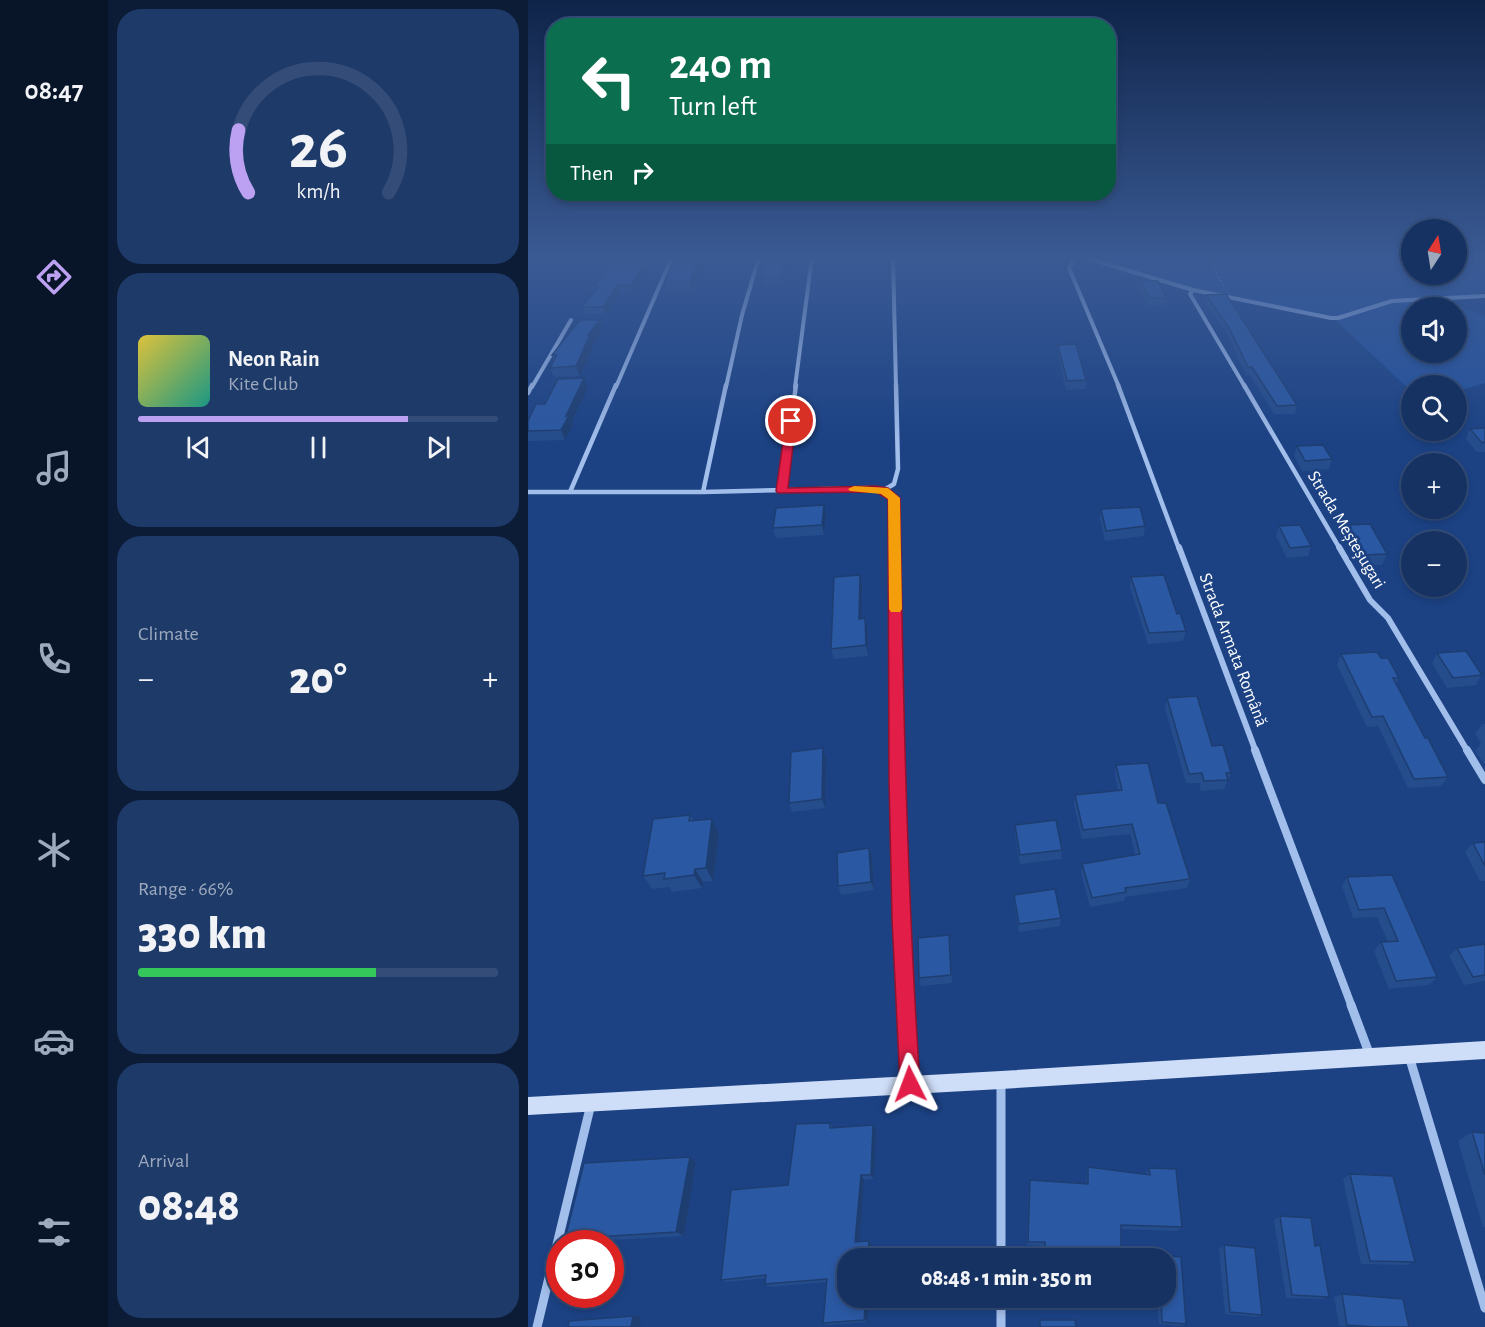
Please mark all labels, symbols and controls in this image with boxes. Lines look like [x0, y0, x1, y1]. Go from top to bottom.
icon: left [570, 42, 648, 120]
text: 240 m [669, 44, 772, 86]
text: 08:47 [25, 77, 83, 104]
text: Turn left [669, 93, 757, 120]
text: 26 [288, 117, 348, 179]
icon: right [626, 156, 659, 189]
text: Then [570, 162, 614, 184]
text: km/h [296, 182, 340, 203]
north arrow [1401, 219, 1467, 285]
map controls [1401, 219, 1467, 597]
icon: directions [33, 256, 75, 298]
button: sound [1401, 297, 1467, 363]
text: Neon Rain [228, 348, 320, 370]
text: Kite Club [228, 374, 298, 394]
button: search [1401, 375, 1467, 441]
pin [765, 395, 816, 446]
icon: arrive [774, 404, 807, 437]
icon: previous [182, 431, 215, 464]
icon: pause [302, 431, 335, 464]
icon: next [422, 431, 455, 464]
icon: music [33, 447, 75, 489]
button: + [1401, 453, 1467, 519]
street label: Strada Meșteșugari [1303, 468, 1388, 593]
button: − [1401, 531, 1467, 597]
street label: Strada Armata Română [1195, 571, 1271, 729]
text: Climate [138, 624, 199, 644]
icon: phone [33, 638, 75, 680]
text: 20° [289, 657, 347, 702]
text: − [138, 663, 154, 696]
text: + [482, 663, 498, 696]
icon: climate [33, 829, 75, 871]
text: Range · 66% [138, 879, 233, 899]
text: 330 km [138, 912, 267, 957]
icon: car [33, 1020, 75, 1062]
position arrow [878, 1052, 942, 1116]
text: Arrival [138, 1151, 189, 1171]
text: 08:48 [138, 1184, 240, 1229]
icon: filters [33, 1211, 75, 1253]
speed limit sign: 30 [546, 1230, 624, 1308]
text: 08:48 · 1 min · 350 m [921, 1267, 1092, 1289]

